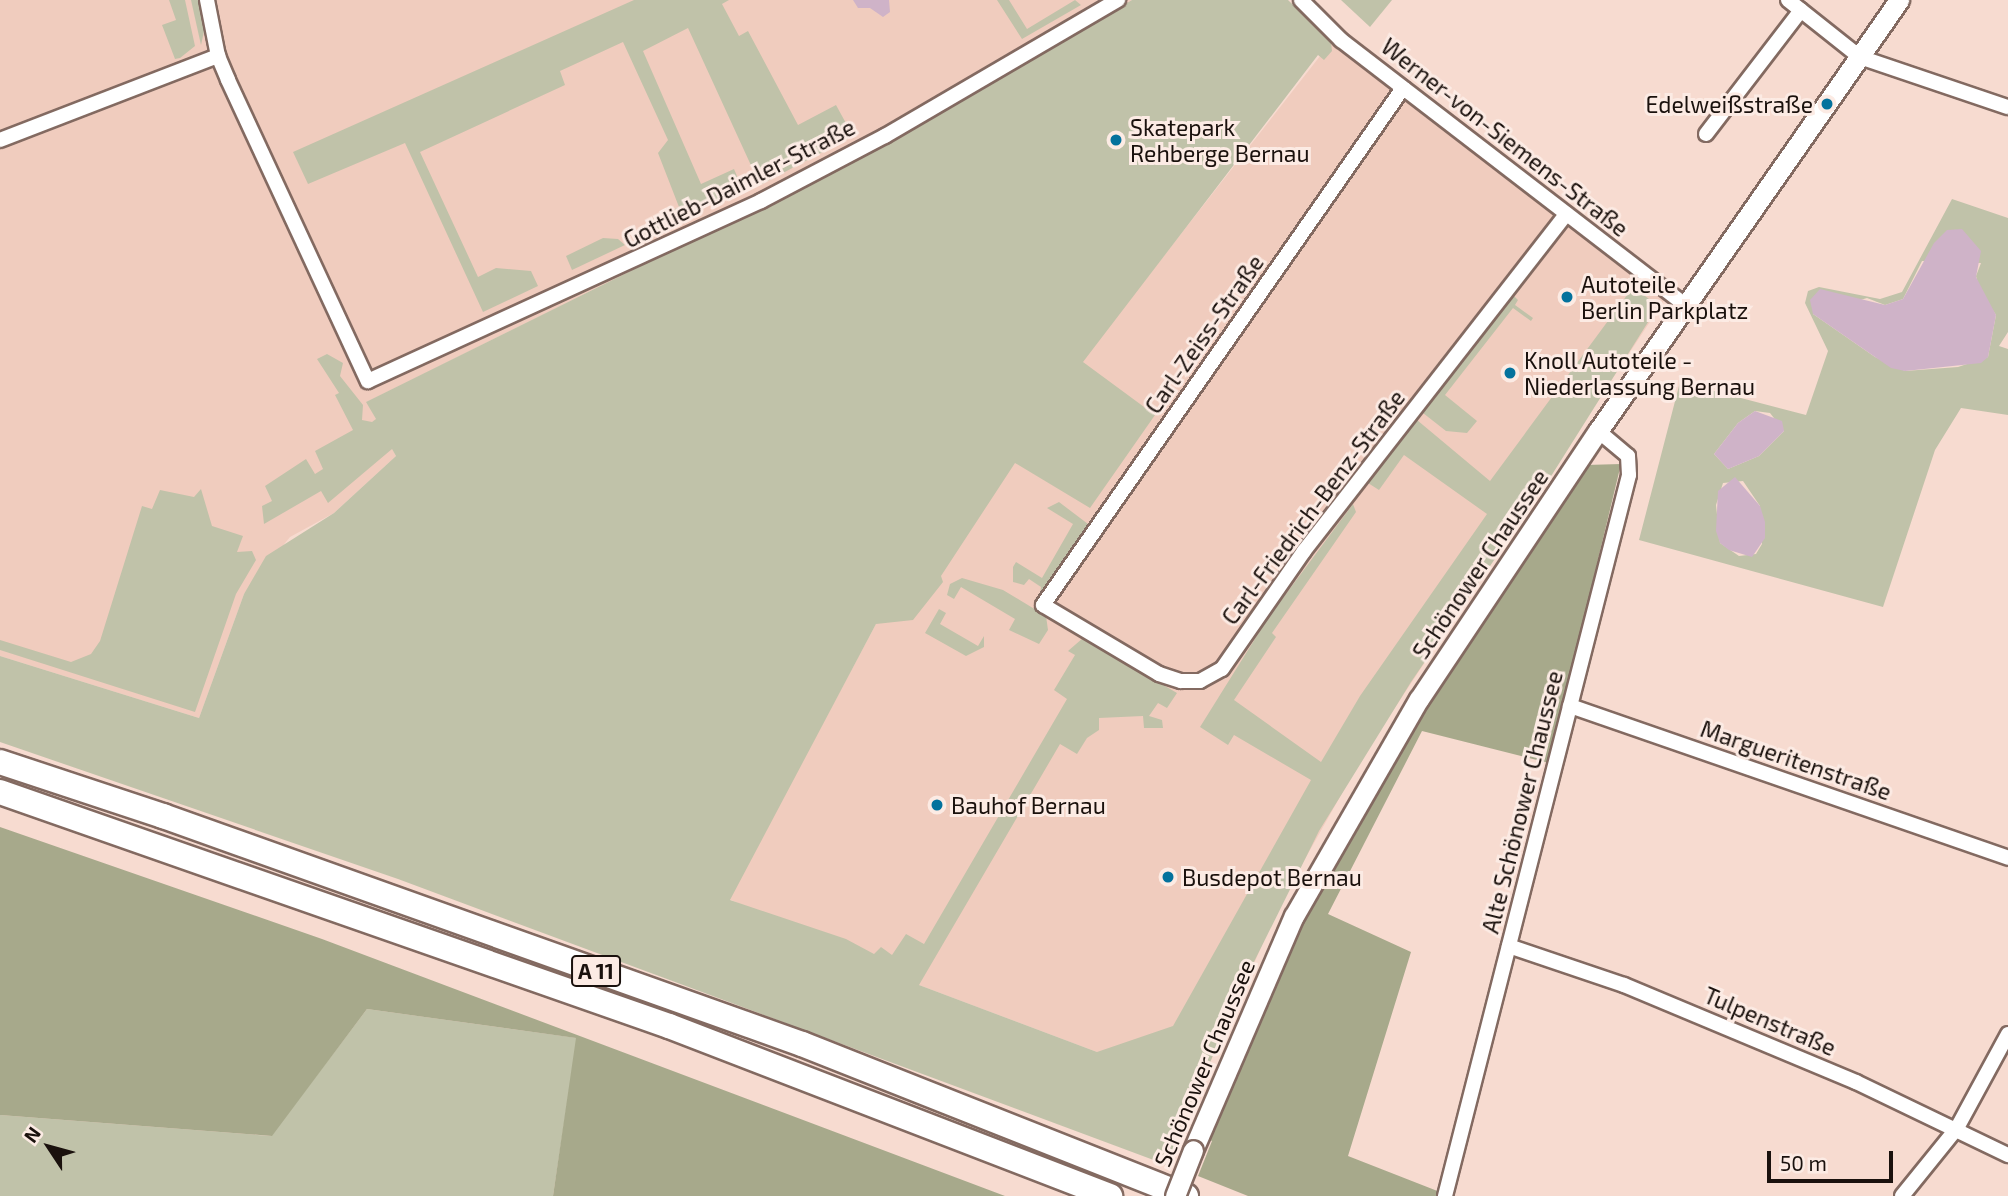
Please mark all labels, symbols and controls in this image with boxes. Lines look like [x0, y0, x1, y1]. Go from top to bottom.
street label: Werner-von-Siemens-Straße [1376, 32, 1634, 242]
place label: Edelweißstraße [1645, 90, 1813, 118]
marker: Edelweißstraße [1819, 96, 1835, 112]
street label: Gottlieb-Daimler-Straße [619, 113, 859, 253]
place label: Skatepark Rehberge Bernau [1130, 113, 1310, 167]
marker: Skatepark Rehberge Bernau [1108, 132, 1124, 148]
street label: Carl-Zeiss-Straße [1139, 249, 1269, 419]
place label: Autoteile Berlin Parkplatz [1581, 270, 1748, 324]
marker: Autoteile Berlin Parkplatz [1559, 289, 1575, 305]
place label: Knoll Autoteile - Niederlassung Bernau [1524, 346, 1755, 400]
marker: Knoll Autoteile - Niederlassung Bernau [1502, 365, 1518, 381]
street label: Carl-Friedrich-Benz-Straße [1216, 384, 1410, 630]
street label: Schönower Chaussee [1406, 464, 1554, 664]
street label: Alte Schönower Chaussee [1476, 668, 1568, 936]
street label: Margueritenstraße [1697, 714, 1895, 806]
place label: Bauhof Bernau [951, 791, 1106, 819]
marker: Bauhof Bernau [929, 797, 945, 813]
place label: Busdepot Bernau [1182, 863, 1362, 891]
marker: Busdepot Bernau [1160, 869, 1176, 885]
road number: A 11 [570, 954, 622, 988]
street label: Schönower Chaussee [1148, 955, 1260, 1171]
street label: Tulpenstraße [1700, 981, 1840, 1061]
north arrow [14, 1112, 84, 1182]
text: N [18, 1122, 45, 1147]
scale bar [1770, 1136, 1896, 1180]
text: 50 m [1780, 1150, 1827, 1175]

